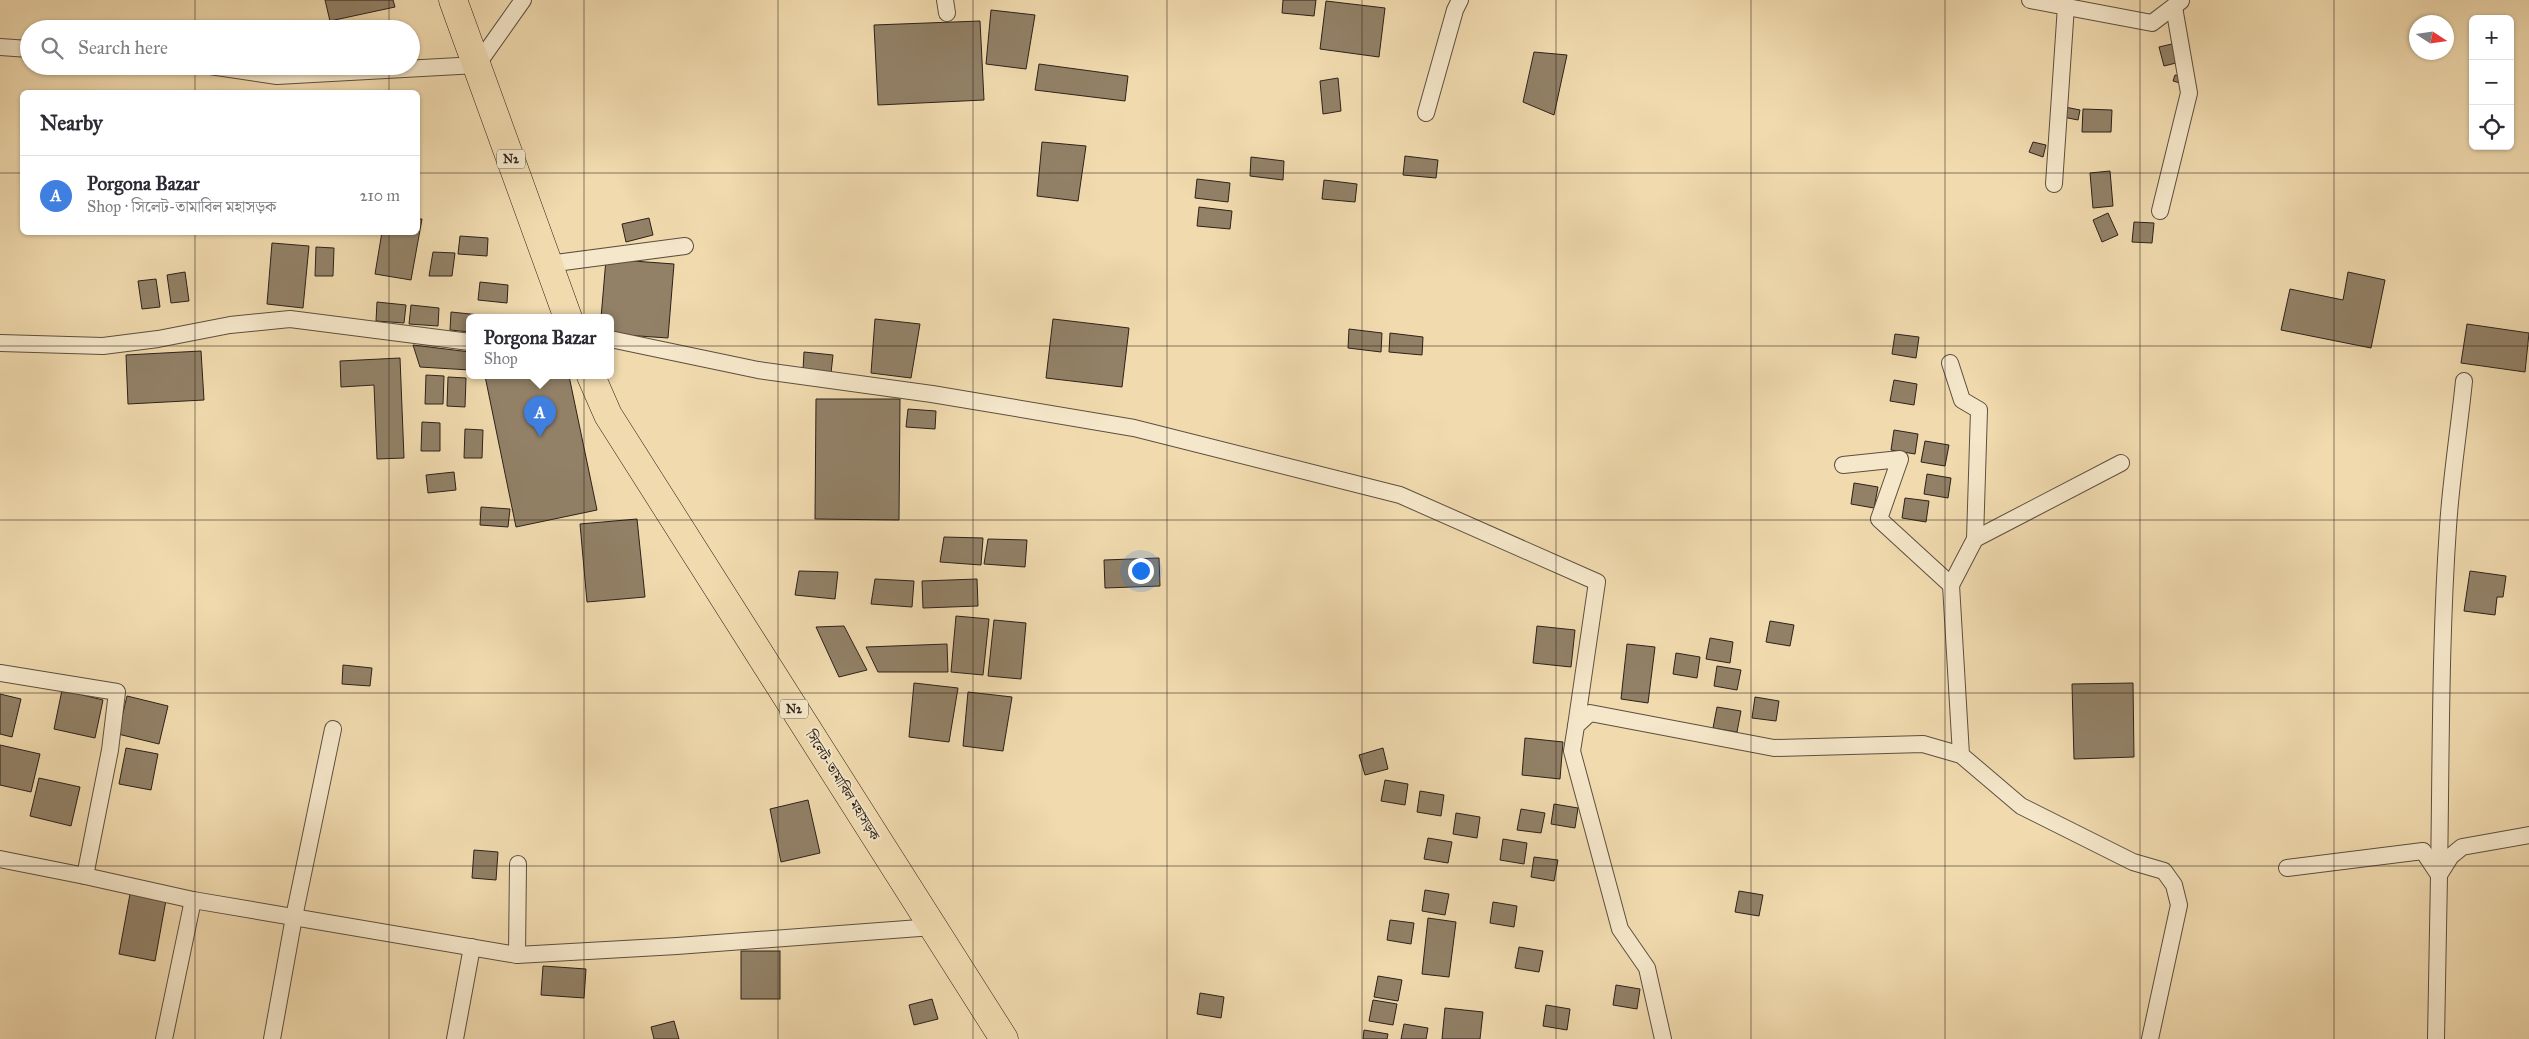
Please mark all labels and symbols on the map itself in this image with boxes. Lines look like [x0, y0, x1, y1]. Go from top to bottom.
north arrow [2409, 15, 2454, 60]
road number: N2 [497, 150, 525, 168]
pin: A [524, 396, 556, 437]
your location [1128, 558, 1154, 584]
road number: N2 [780, 700, 808, 719]
street label: সিলেট-তামাবিল মহাসড়ক [801, 726, 884, 844]

